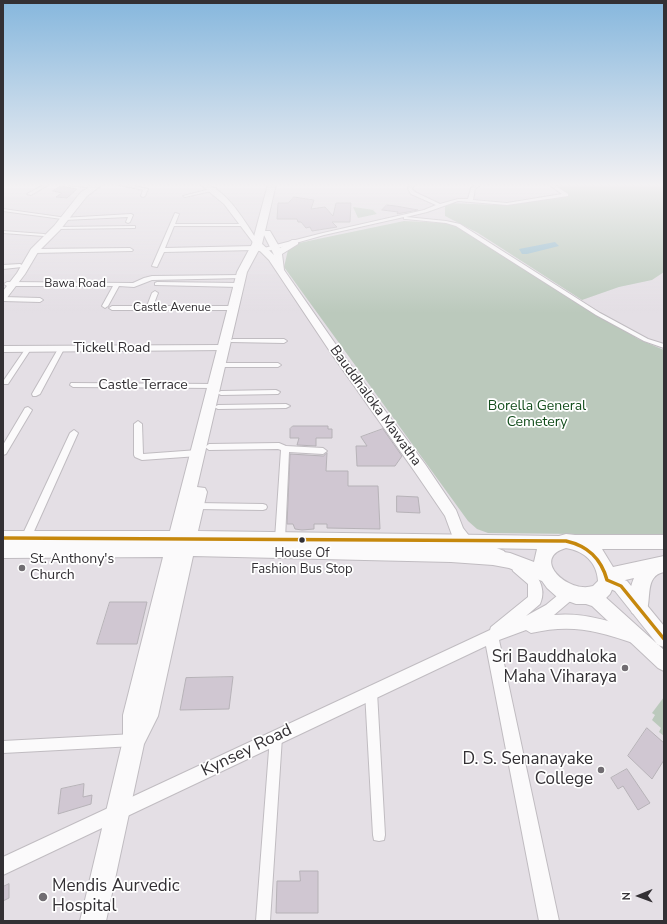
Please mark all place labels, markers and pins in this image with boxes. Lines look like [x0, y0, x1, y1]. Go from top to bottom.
marker: House Of Fashion Bus Stop [297, 535, 307, 545]
place label: House Of Fashion Bus Stop [251, 546, 353, 577]
place label: St. Anthony's Church [30, 552, 114, 584]
marker: St. Anthony's Church [17, 563, 27, 573]
place label: Sri Bauddhaloka Maha Viharaya [492, 648, 617, 688]
marker: Sri Bauddhaloka Maha Viharaya [620, 663, 630, 673]
place label: D. S. Senanayake College [463, 750, 593, 790]
marker: D. S. Senanayake College [596, 765, 606, 775]
place label: Mendis Aurvedic Hospital [52, 877, 180, 917]
marker: Mendis Aurvedic Hospital [37, 891, 49, 903]

